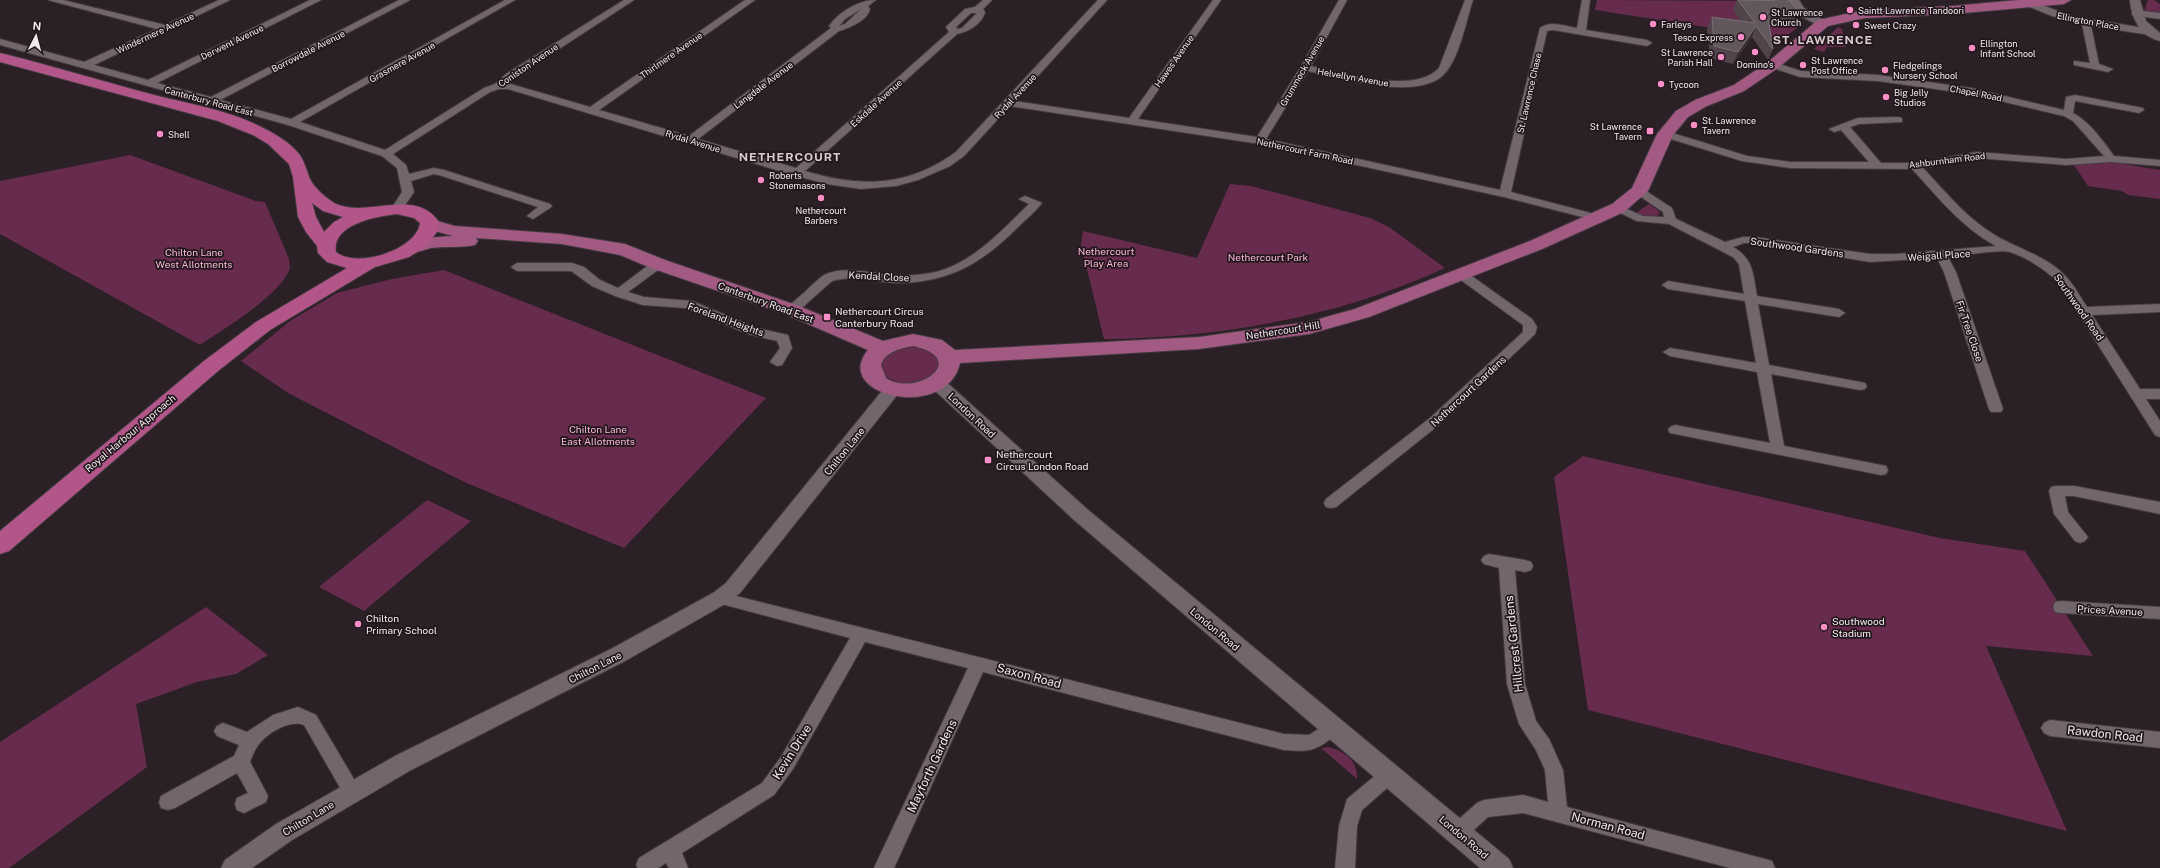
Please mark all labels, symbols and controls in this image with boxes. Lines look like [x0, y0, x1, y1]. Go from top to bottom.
marker: Saintt Lawrence Tandoori [1845, 5, 1855, 15]
place label: Saintt Lawrence Tandoori [1858, 5, 1964, 16]
place label: St Lawrence Church [1771, 7, 1823, 28]
street label: Windermere Avenue [114, 10, 196, 56]
street label: Ellington Place [2056, 10, 2120, 32]
marker: St Lawrence Church [1758, 12, 1768, 22]
north arrow [16, 16, 56, 56]
marker: Farleys [1648, 19, 1658, 29]
place label: Farleys [1661, 19, 1692, 30]
text: N [32, 20, 42, 32]
marker: Sweet Crazy [1851, 20, 1861, 30]
place label: Sweet Crazy [1864, 20, 1916, 31]
street label: Derwent Avenue [199, 22, 265, 62]
street label: Borrowdale Avenue [269, 28, 347, 74]
street label: Thirlmere Avenue [638, 29, 704, 81]
place label: Tesco Express [1673, 32, 1733, 43]
marker: Tesco Express [1736, 32, 1746, 42]
street label: Hawes Avenue [1152, 33, 1196, 89]
district label: ST. LAWRENCE [1773, 33, 1873, 47]
street label: Grummock Avenue [1277, 34, 1327, 108]
place label: Ellington Infant School [1980, 38, 2036, 59]
street label: Grasmere Avenue [367, 39, 437, 85]
street label: Coniston Avenue [496, 41, 560, 89]
marker: Ellington Infant School [1967, 43, 1977, 53]
place label: St Lawrence Parish Hall [1661, 47, 1713, 68]
marker: Domino's [1750, 47, 1760, 57]
street label: St. Lawrence Chase [1514, 52, 1544, 134]
marker: St Lawrence Parish Hall [1716, 52, 1726, 62]
place label: St Lawrence Post Office [1811, 55, 1863, 76]
street label: Langdale Avenue [731, 59, 795, 111]
place label: Domino's [1736, 59, 1774, 70]
marker: St Lawrence Post Office [1798, 60, 1808, 70]
place label: Fledgelings Nursery School [1893, 60, 1958, 81]
street label: Helvellyn Avenue [1316, 65, 1390, 89]
marker: Fledgelings Nursery School [1880, 65, 1890, 75]
street label: Rydal Avenue [992, 71, 1038, 121]
street label: Eskdale Avenue [848, 77, 904, 129]
marker: Tycoon [1656, 79, 1666, 89]
place label: Tycoon [1669, 79, 1699, 90]
street label: Chapel Road [1949, 83, 2003, 103]
street label: Canterbury Road East [163, 84, 255, 118]
place label: Big Jelly Studios [1894, 87, 1929, 108]
marker: Big Jelly Studios [1881, 92, 1891, 102]
place label: St. Lawrence Tavern [1702, 115, 1756, 136]
marker: St. Lawrence Tavern [1689, 120, 1699, 130]
place label: St Lawrence Tavern [1590, 121, 1642, 142]
marker: St Lawrence Tavern [1645, 126, 1655, 136]
street label: Rydal Avenue [664, 127, 722, 155]
marker: Shell [155, 129, 165, 139]
place label: Shell [168, 129, 190, 140]
street label: Nethercourt Farm Road [1256, 135, 1354, 167]
district label: NETHERCOURT [739, 150, 841, 164]
street label: Ashburnham Road [1908, 150, 1986, 170]
place label: Roberts Stonemasons [769, 170, 826, 191]
marker: Roberts Stonemasons [756, 175, 766, 185]
marker: Nethercourt Barbers [816, 193, 826, 203]
place label: Nethercourt Barbers [796, 205, 847, 226]
street label: Southwood Gardens [1750, 235, 1844, 259]
park label: Nethercourt Play Area [1078, 245, 1134, 269]
park label: Chilton Lane West Allotments [156, 246, 232, 270]
street label: Weigall Place [1907, 247, 1971, 263]
park label: Nethercourt Park [1228, 251, 1309, 263]
street label: Kendal Close [848, 268, 910, 284]
street label: Southwood Road [2052, 271, 2107, 343]
street label: Canterbury Road East [716, 279, 816, 325]
street label: Fir Tree Close [1954, 299, 1986, 364]
street label: Foreland Heights [686, 300, 766, 338]
place label: Nethercourt Circus Canterbury Road [835, 305, 924, 329]
marker: Nethercourt Circus Canterbury Road [822, 312, 832, 322]
street label: Nethercourt Hill [1245, 318, 1321, 342]
street label: Nethercourt Gardens [1428, 353, 1508, 429]
street label: London Road [946, 390, 998, 440]
street label: Royal Harbour Approach [82, 391, 178, 474]
park label: Chilton Lane East Allotments [561, 423, 635, 447]
street label: Chilton Lane [821, 424, 867, 477]
place label: Nethercourt Circus London Road [996, 448, 1088, 472]
marker: Nethercourt Circus London Road [983, 455, 993, 465]
street label: Hillcrest Gardens [1502, 595, 1526, 693]
street label: Prices Avenue [2077, 602, 2143, 618]
street label: London Road [1188, 605, 1242, 653]
place label: Chilton Primary School [366, 612, 437, 636]
place label: Southwood Stadium [1832, 615, 1885, 639]
marker: Chilton Primary School [353, 619, 363, 629]
marker: Southwood Stadium [1819, 622, 1829, 632]
street label: Chilton Lane [566, 648, 624, 686]
street label: Saxon Road [995, 661, 1063, 691]
street label: Mayforth Gardens [904, 717, 960, 815]
street label: Kevin Drive [770, 722, 815, 782]
street label: Rawdon Road [2067, 723, 2143, 745]
street label: Chilton Lane [280, 798, 336, 838]
street label: Norman Road [1570, 809, 1646, 843]
street label: London Road [1437, 813, 1491, 861]

